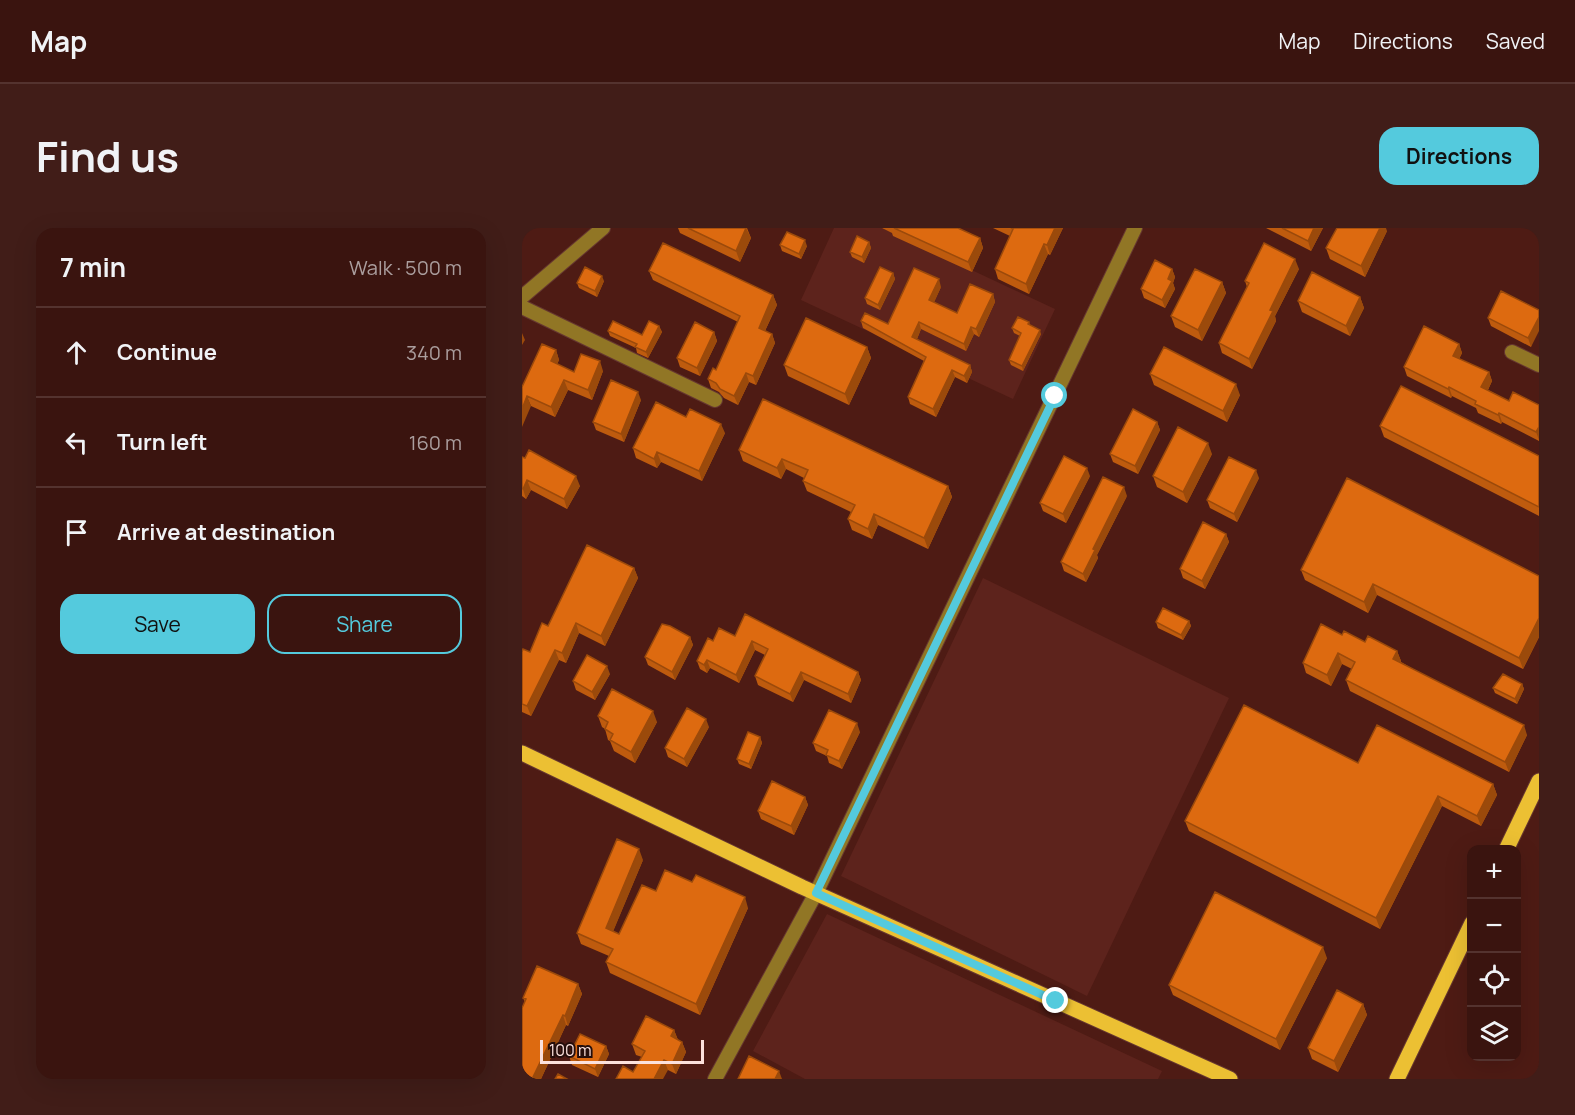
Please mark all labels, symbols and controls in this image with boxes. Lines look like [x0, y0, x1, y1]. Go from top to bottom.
text: Map [30, 22, 87, 60]
text: Map [1279, 27, 1320, 55]
text: Directions [1353, 27, 1453, 55]
text: Saved [1486, 27, 1545, 55]
text: Find us [36, 127, 179, 185]
button: Directions [1379, 127, 1539, 185]
text: 7 min [60, 249, 126, 285]
text: Walk · 500 m [349, 254, 462, 281]
icon: ahead [60, 336, 93, 369]
text: Continue [117, 337, 217, 367]
text: 340 m [406, 339, 462, 366]
route start [1041, 382, 1067, 408]
icon: left [60, 426, 93, 459]
text: Turn left [117, 427, 207, 457]
text: 160 m [409, 429, 462, 456]
icon: arrive [60, 516, 93, 549]
text: Arrive at destination [117, 517, 335, 547]
button: Save [60, 594, 255, 654]
button: Share [267, 594, 462, 654]
map controls [1467, 845, 1521, 1061]
button: + [1467, 845, 1521, 899]
button: − [1467, 899, 1521, 953]
button: locate [1467, 953, 1521, 1007]
route end [1042, 987, 1068, 1013]
button: layers [1467, 1007, 1521, 1061]
scale bar [540, 1037, 704, 1064]
text: 100 m [549, 1039, 592, 1061]

